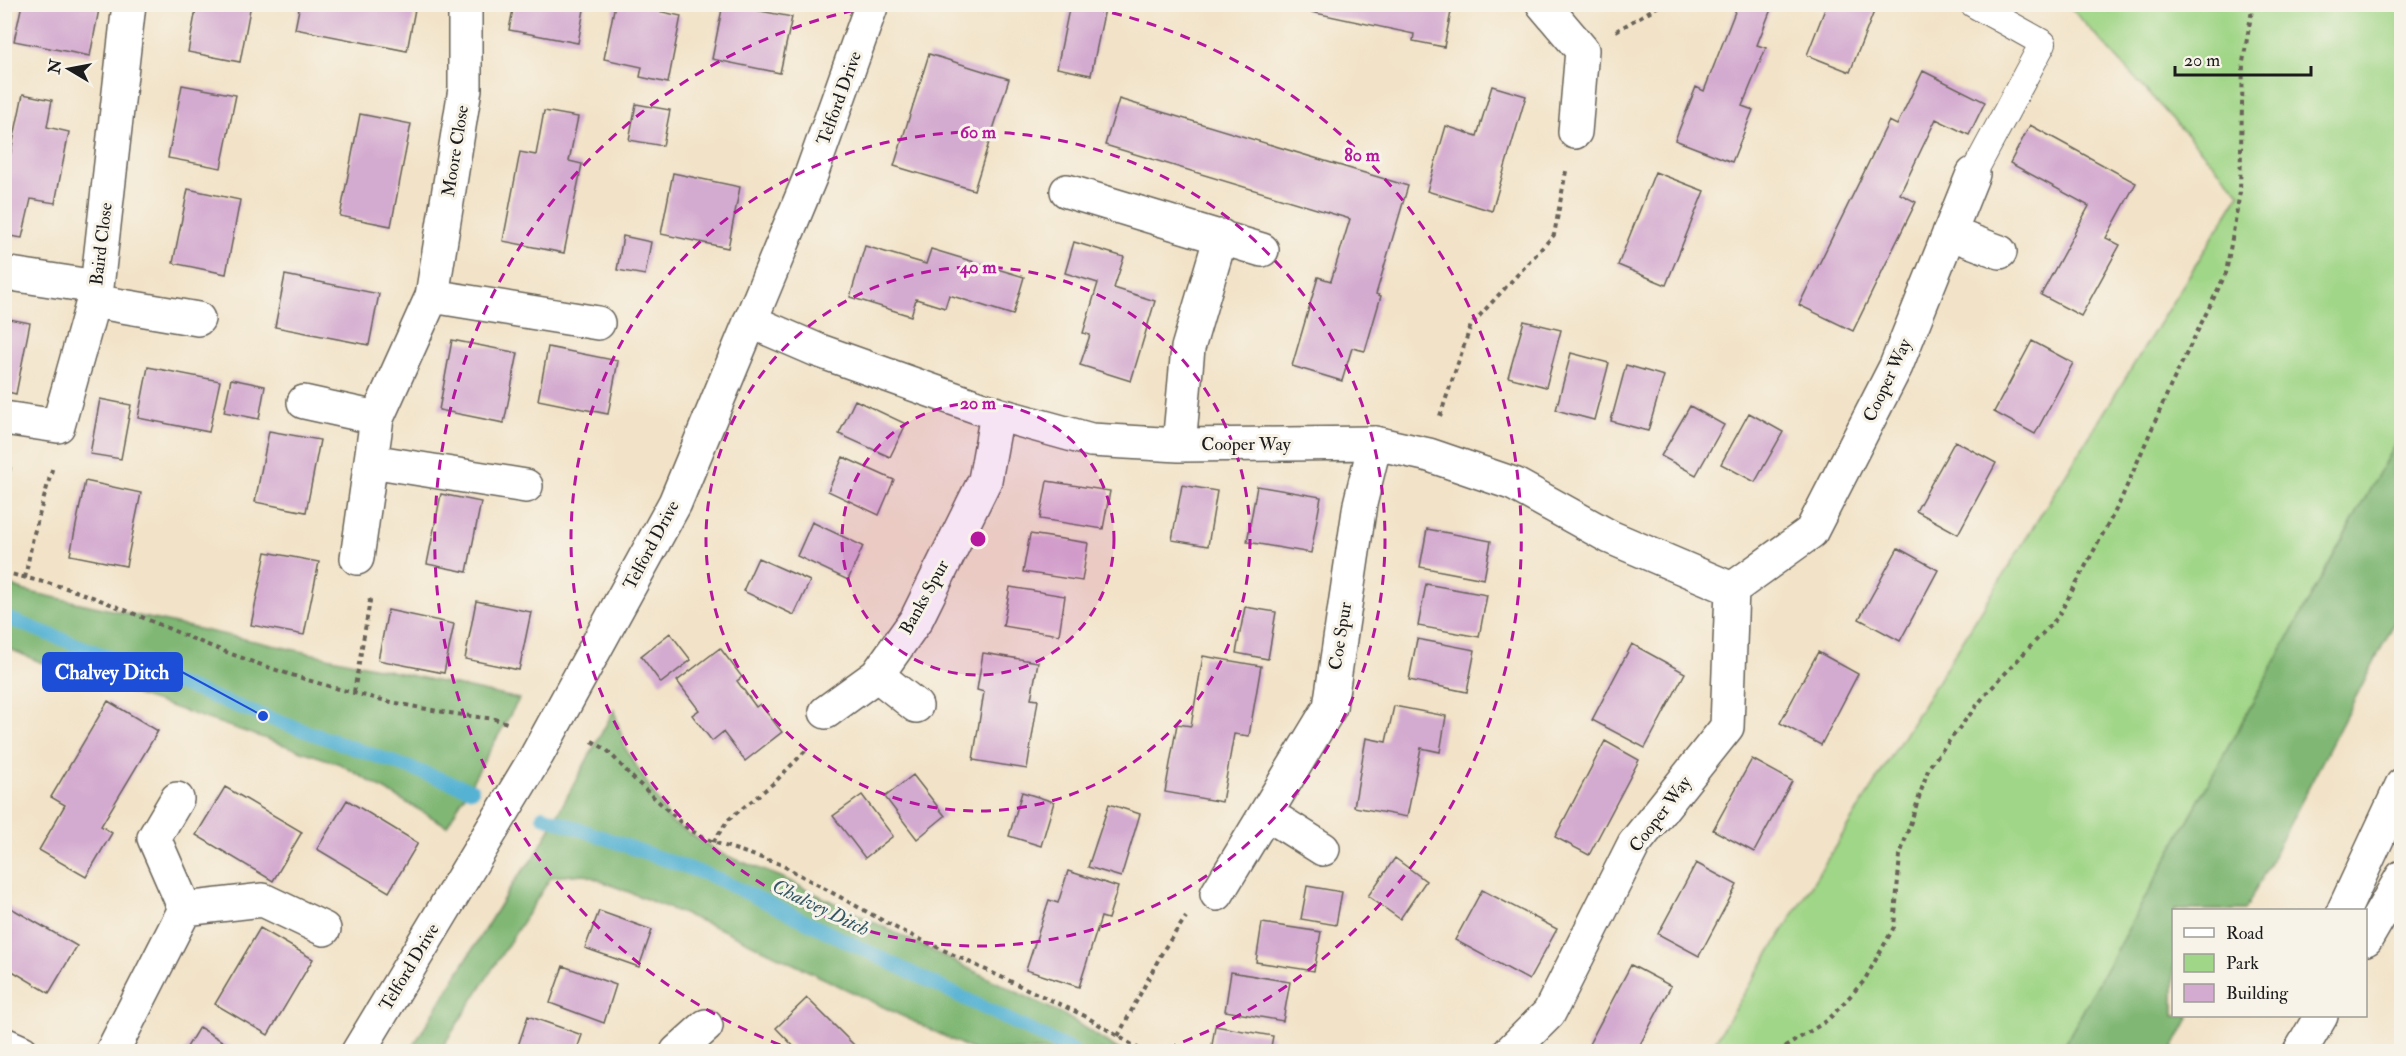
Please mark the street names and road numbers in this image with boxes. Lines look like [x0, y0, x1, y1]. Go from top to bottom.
street label: Telford Drive [812, 48, 867, 148]
street label: Moore Close [437, 103, 474, 199]
street label: Baird Close [85, 201, 118, 287]
street label: Cooper Way [1858, 334, 1917, 426]
street label: Cooper Way [1201, 433, 1292, 456]
street label: Telford Drive [618, 496, 685, 594]
street label: Banks Spur [895, 556, 955, 639]
street label: Coe Spur [1324, 600, 1357, 672]
street label: Cooper Way [1624, 771, 1697, 857]
street label: Telford Drive [374, 919, 445, 1015]

